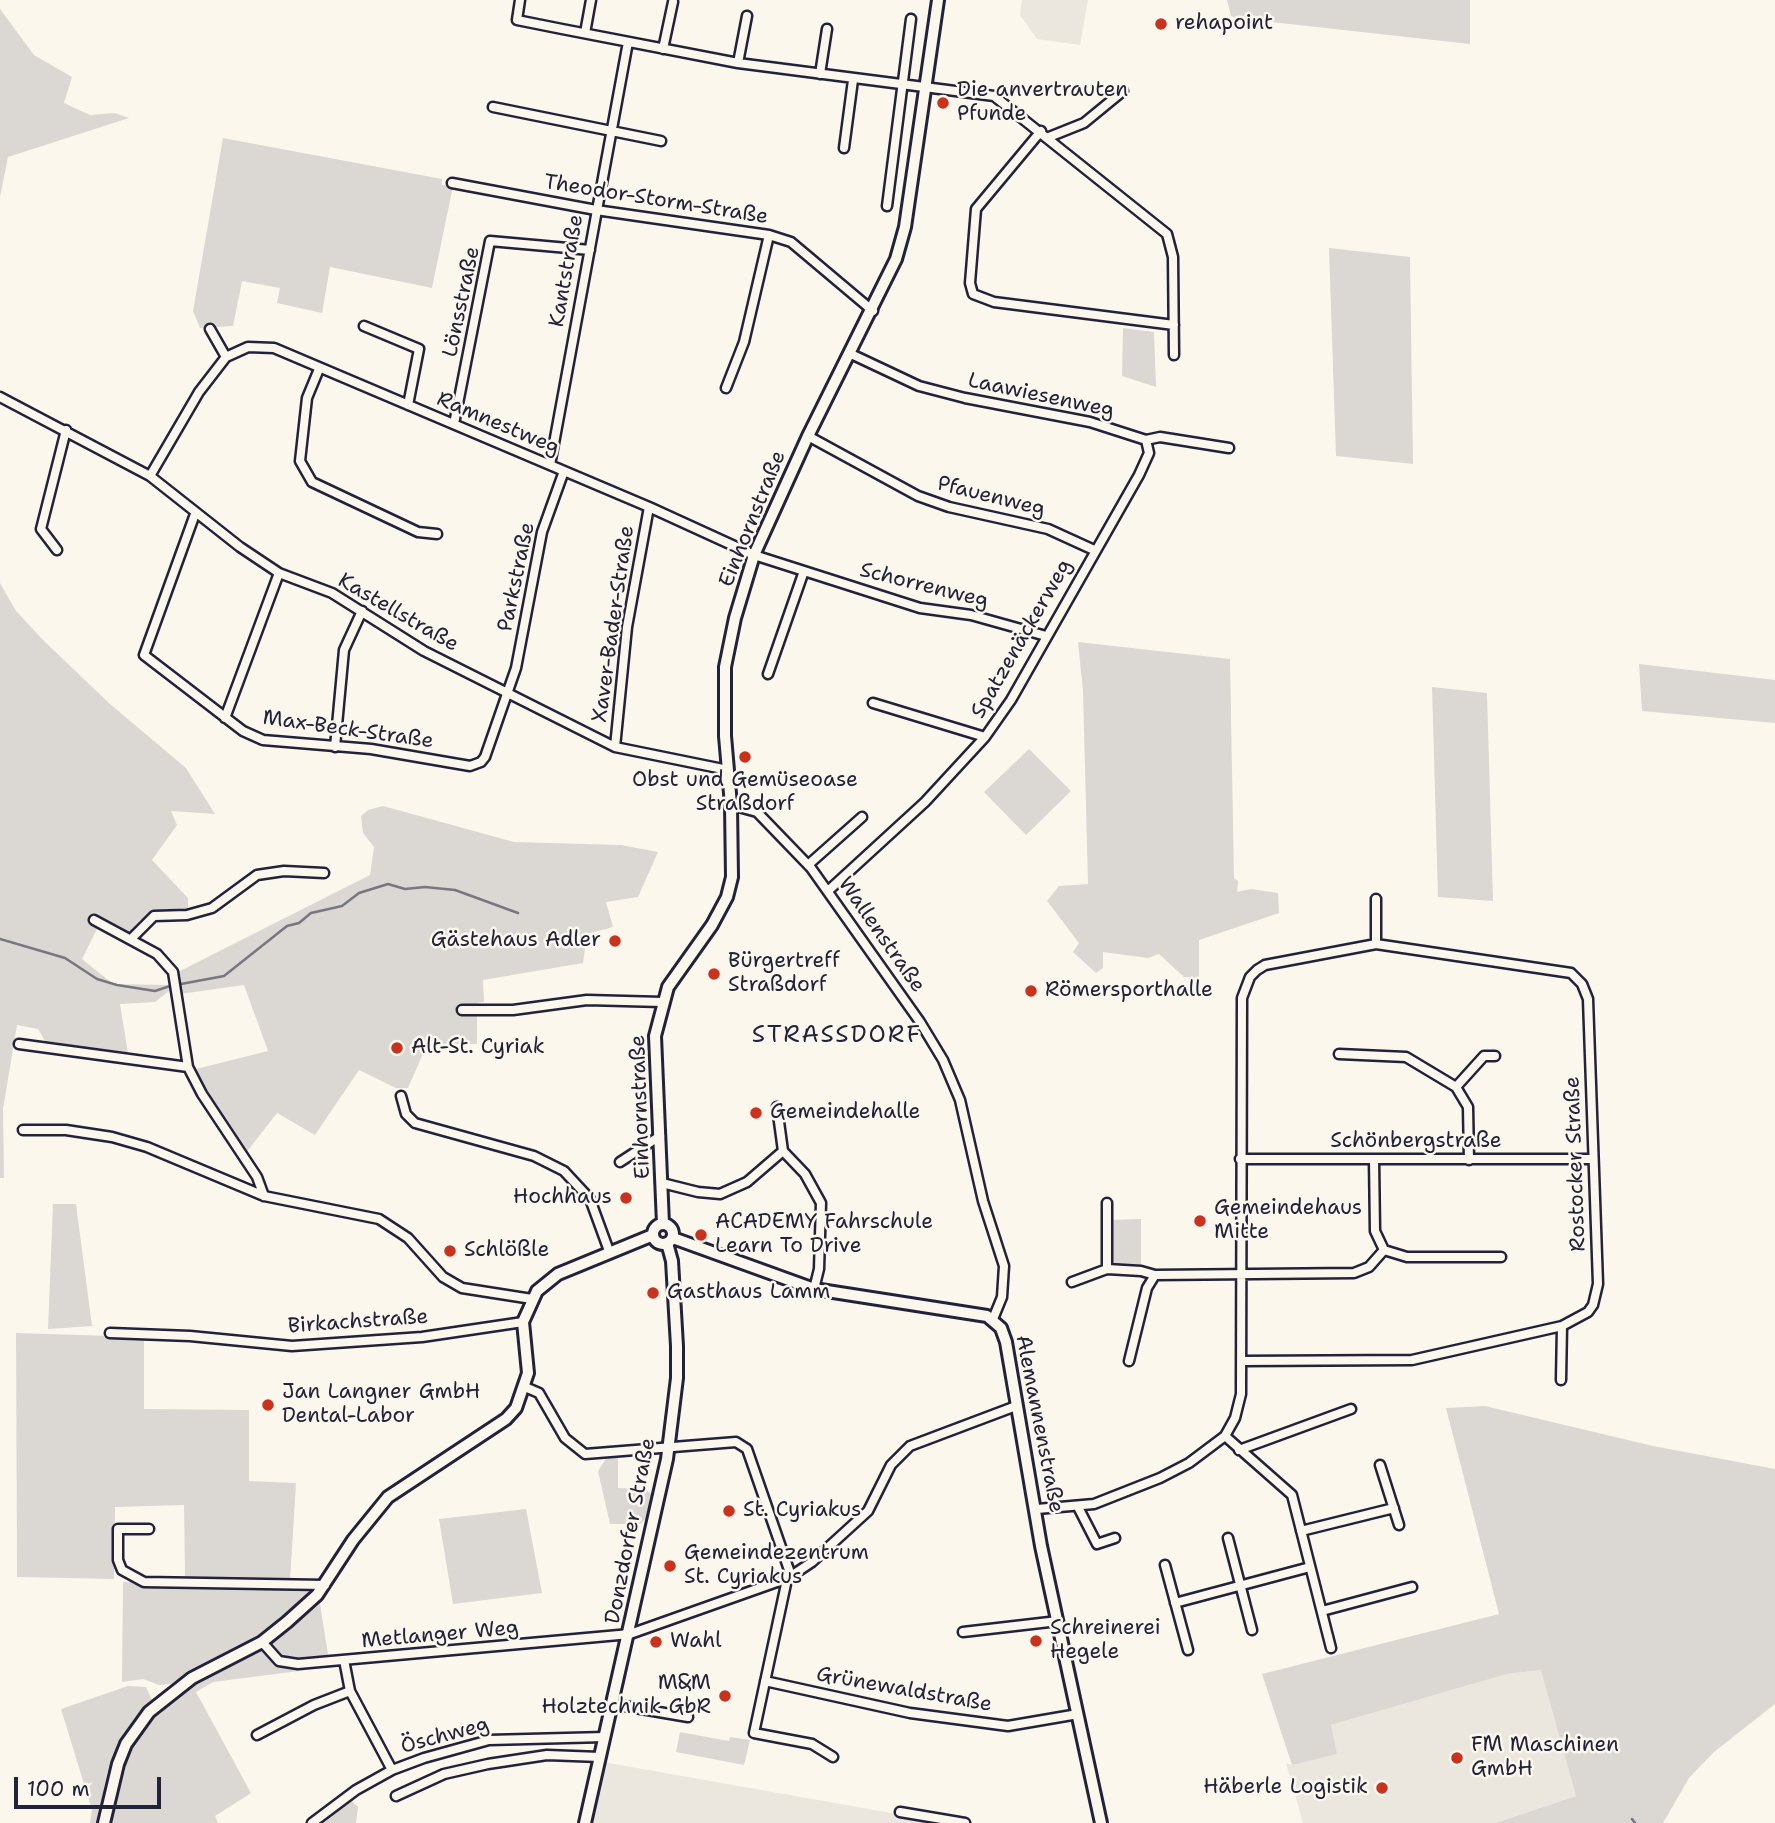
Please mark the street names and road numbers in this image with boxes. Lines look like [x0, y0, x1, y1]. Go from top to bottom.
street label: Theodor-Storm-Straße [542, 170, 770, 230]
street label: Kantstraße [545, 213, 589, 329]
street label: Lönsstraße [438, 244, 486, 360]
street label: Laawiesenweg [966, 368, 1116, 424]
street label: Ramnestweg [433, 387, 563, 461]
street label: Einhornstraße [714, 447, 792, 591]
street label: Pfauenweg [934, 471, 1048, 523]
street label: Parkstraße [493, 520, 541, 634]
street label: Xaver-Bader-Straße [588, 524, 640, 724]
street label: Spatzenäckerweg [966, 555, 1078, 723]
street label: Schorrenweg [857, 558, 991, 614]
street label: Kastellstraße [333, 568, 463, 658]
street label: Max-Beck-Straße [261, 706, 435, 754]
street label: Wallenstraße [832, 872, 930, 998]
street label: Einhornstraße [626, 1034, 656, 1180]
street label: Rostocker Straße [1560, 1076, 1592, 1252]
street label: Schönbergstraße [1330, 1129, 1502, 1155]
street label: Birkachstraße [287, 1305, 429, 1339]
street label: Alemannenstraße [1009, 1333, 1069, 1515]
street label: Donzdorfer Straße [601, 1436, 661, 1626]
street label: Metlanger Weg [360, 1616, 520, 1654]
street label: Grünewaldstraße [814, 1662, 994, 1718]
street label: Öschweg [398, 1712, 492, 1760]

